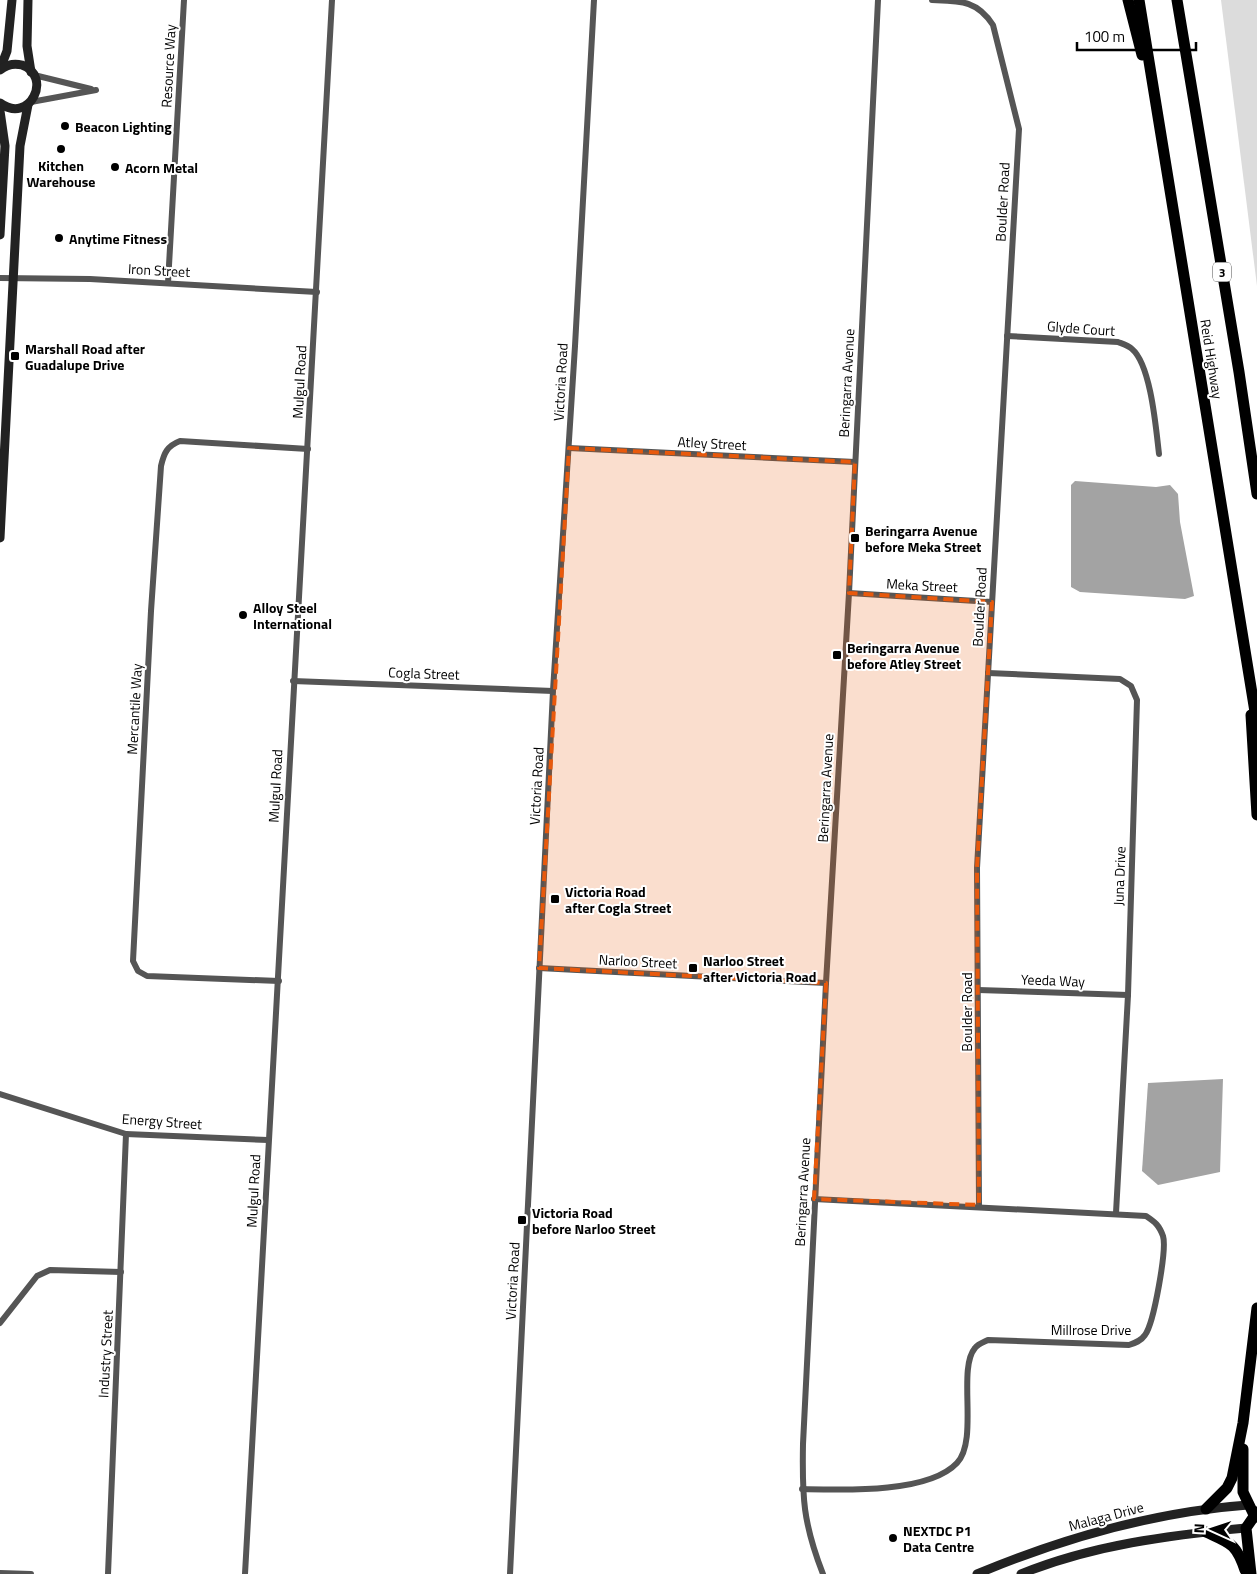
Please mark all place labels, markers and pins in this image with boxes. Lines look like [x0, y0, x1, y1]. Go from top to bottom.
place label: Beacon Lighting [75, 116, 172, 137]
marker: Beacon Lighting [59, 120, 71, 132]
marker: Kitchen Warehouse [55, 143, 67, 155]
place label: Kitchen Warehouse [27, 155, 96, 192]
place label: Acorn Metal [125, 157, 198, 178]
marker: Acorn Metal [109, 161, 121, 173]
place label: Anytime Fitness [69, 228, 167, 249]
marker: Anytime Fitness [53, 232, 65, 244]
place label: Marshall Road after Guadalupe Drive [25, 338, 145, 375]
marker: Marshall Road after Guadalupe Drive [9, 350, 21, 362]
place label: Beringarra Avenue before Meka Street [865, 520, 981, 557]
marker: Beringarra Avenue before Meka Street [849, 532, 861, 544]
place label: Alloy Steel International [253, 597, 332, 634]
marker: Alloy Steel International [237, 609, 249, 621]
place label: Beringarra Avenue before Atley Street [847, 637, 961, 674]
marker: Beringarra Avenue before Atley Street [831, 649, 843, 661]
place label: Victoria Road after Cogla Street [565, 881, 671, 918]
marker: Victoria Road after Cogla Street [549, 893, 561, 905]
place label: Narloo Street after Victoria Road [703, 950, 816, 987]
marker: Narloo Street after Victoria Road [687, 962, 699, 974]
place label: Victoria Road before Narloo Street [532, 1202, 656, 1239]
marker: Victoria Road before Narloo Street [516, 1214, 528, 1226]
place label: NEXTDC P1 Data Centre [903, 1520, 974, 1557]
marker: NEXTDC P1 Data Centre [887, 1532, 899, 1544]

